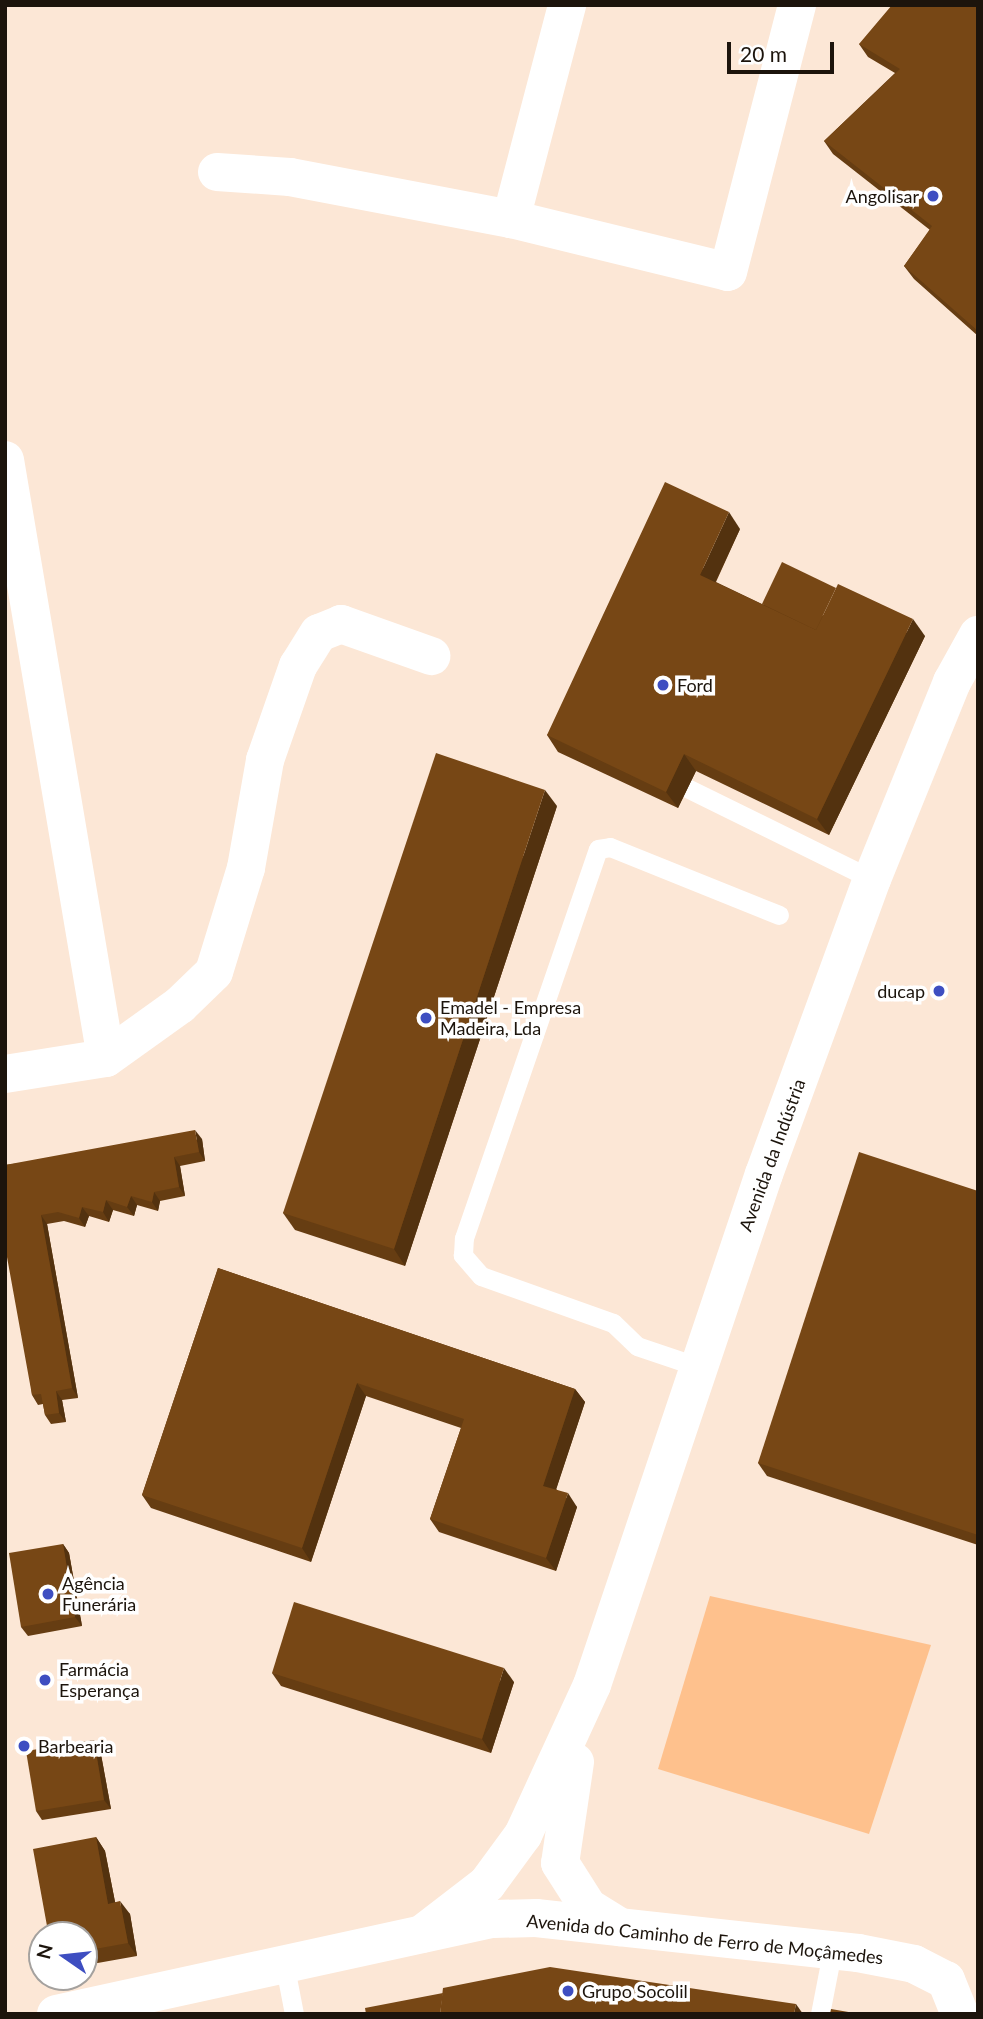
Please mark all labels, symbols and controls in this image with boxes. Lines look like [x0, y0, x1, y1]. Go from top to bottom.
scale bar [731, 28, 838, 72]
text: 20 m [740, 41, 787, 66]
place label: Angolisar [846, 185, 919, 207]
marker: Angolisar [925, 188, 941, 204]
place label: Ford [677, 674, 713, 696]
marker: Ford [655, 677, 671, 693]
place label: ducap [877, 980, 925, 1002]
marker: ducap [931, 983, 947, 999]
place label: Emadel - Empresa Madeira, Lda [440, 997, 581, 1040]
marker: Emadel - Empresa Madeira, Lda [418, 1010, 434, 1026]
street label: Avenida da Indústria [734, 1076, 810, 1234]
place label: Agência Funerária [62, 1573, 136, 1616]
marker: Agência Funerária [40, 1586, 56, 1602]
place label: Farmácia Esperança [59, 1659, 140, 1702]
marker: Farmácia Esperança [37, 1672, 53, 1688]
place label: Barbearia [38, 1735, 113, 1757]
marker: Barbearia [16, 1738, 32, 1754]
street label: Avenida do Caminho de Ferro de Moçâmedes [526, 1910, 884, 1968]
north arrow [28, 1921, 98, 1991]
text: N [31, 1941, 57, 1961]
place label: Grupo Socolil [582, 1980, 688, 2002]
marker: Grupo Socolil [560, 1983, 576, 1999]

